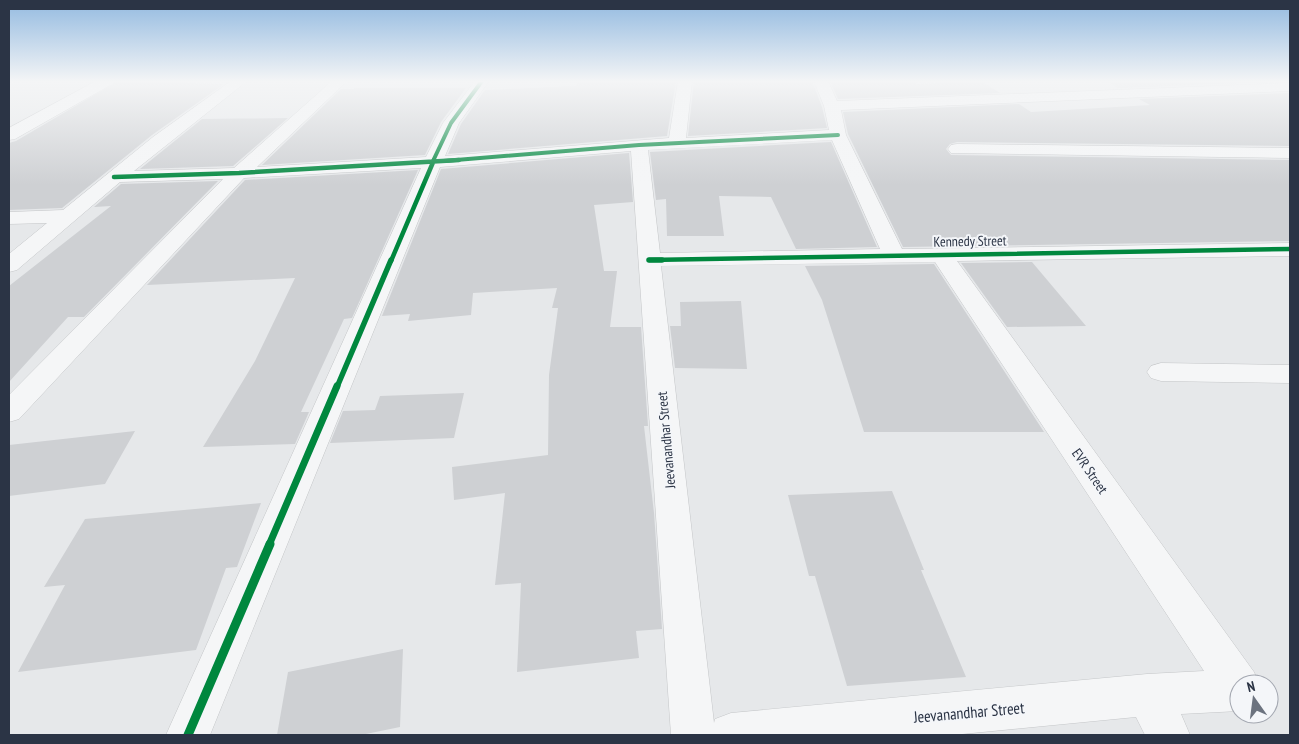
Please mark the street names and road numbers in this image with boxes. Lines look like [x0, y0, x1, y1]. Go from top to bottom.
street label: Kennedy Street [933, 231, 1007, 251]
street label: Jeevanandhar Street [653, 391, 679, 490]
street label: EVR Street [1068, 445, 1112, 497]
street label: Jeevanandhar Street [912, 697, 1026, 727]

